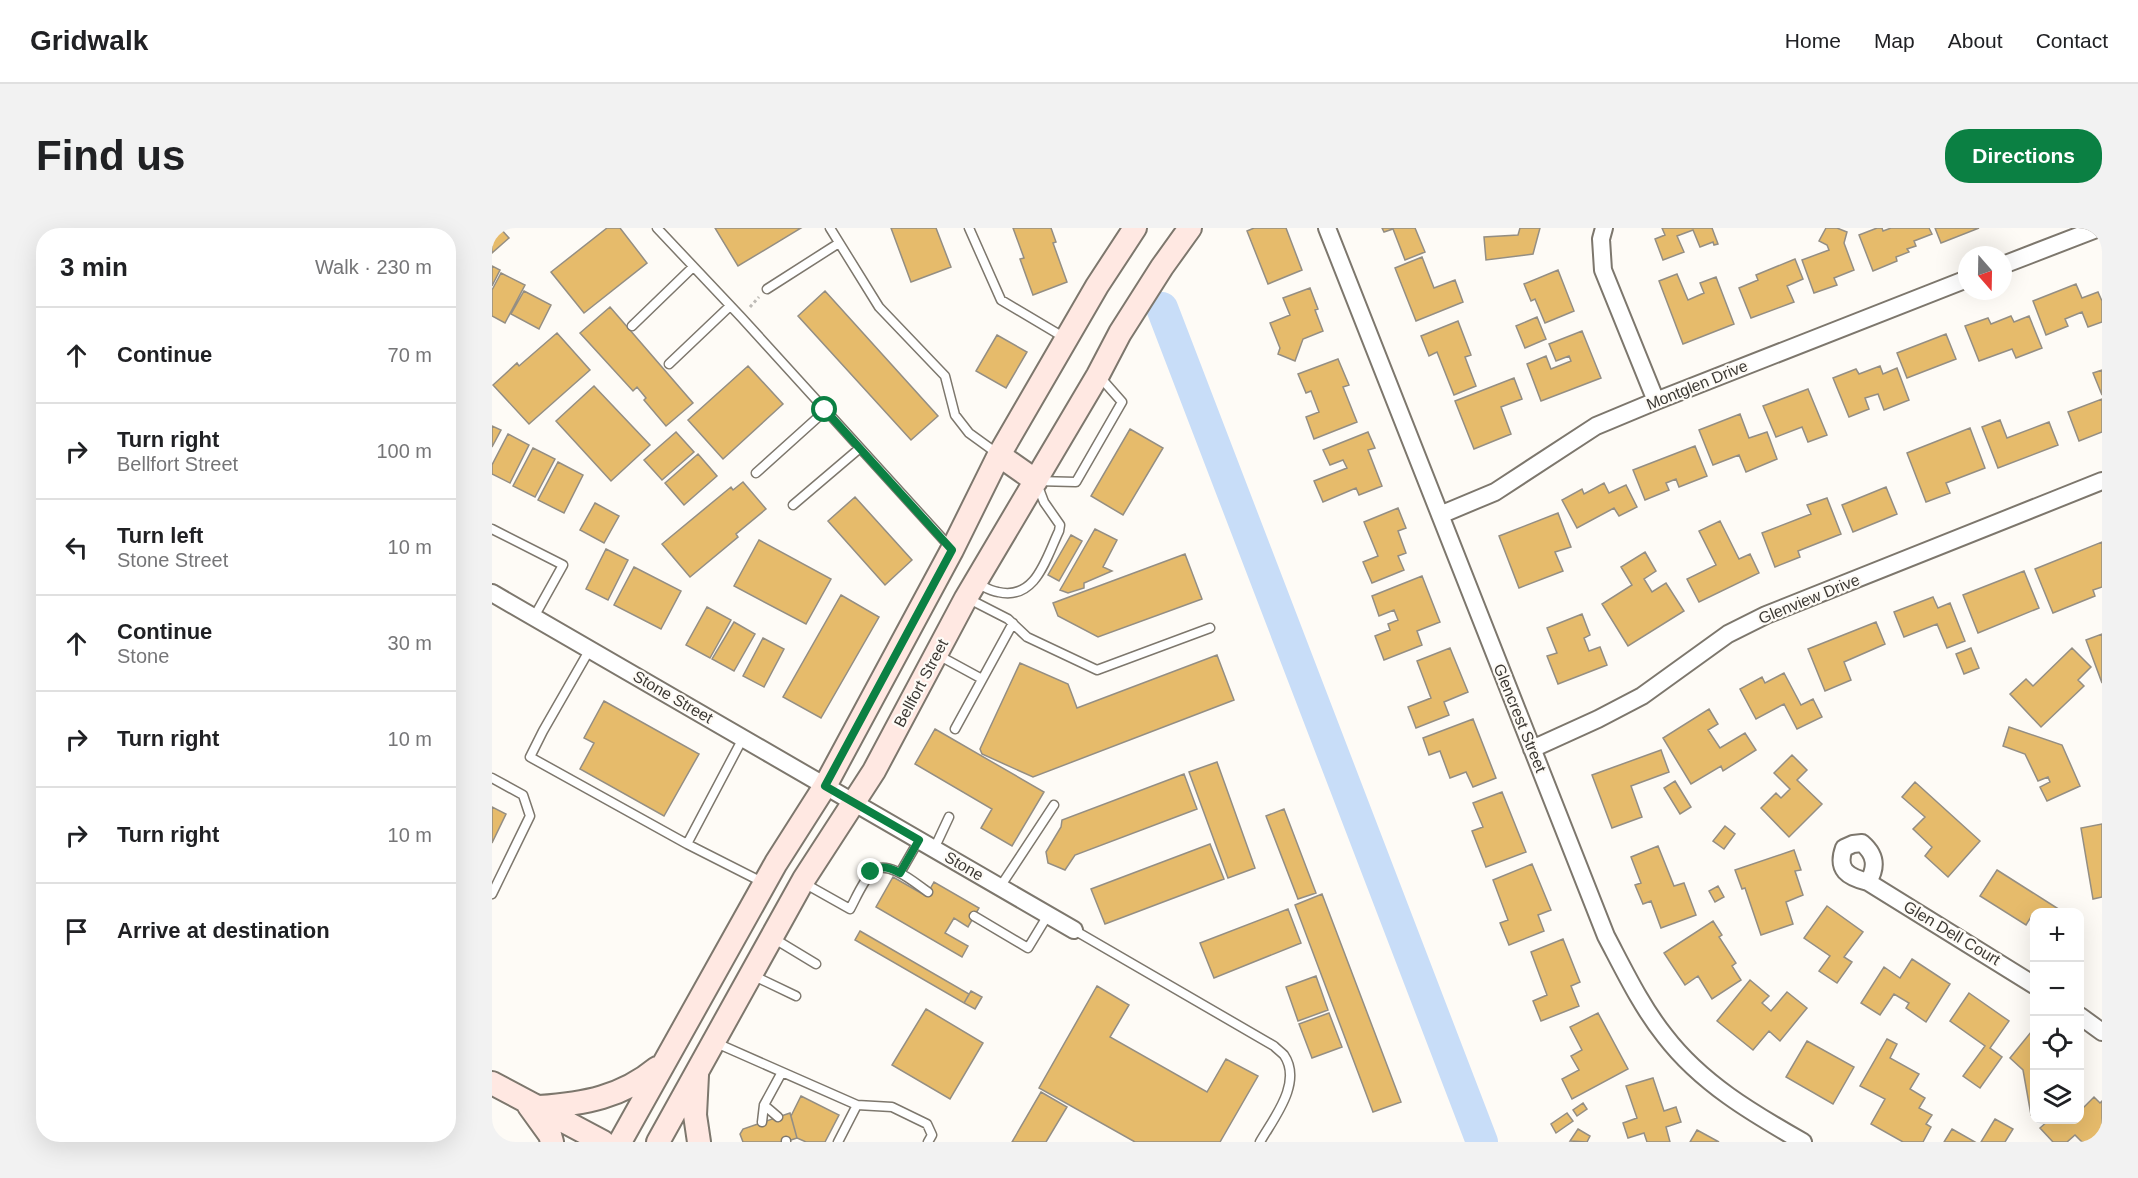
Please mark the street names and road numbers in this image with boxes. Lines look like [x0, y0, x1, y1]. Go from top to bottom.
street label: Montglen Drive [1644, 357, 1750, 413]
street label: Glenview Drive [1756, 571, 1862, 627]
street label: Bellfort Street [891, 636, 952, 730]
street label: Glencrest Street [1490, 661, 1550, 775]
street label: Stone Street [630, 667, 716, 727]
street label: Stone [942, 848, 986, 884]
street label: Glen Dell Court [1901, 898, 2004, 969]

